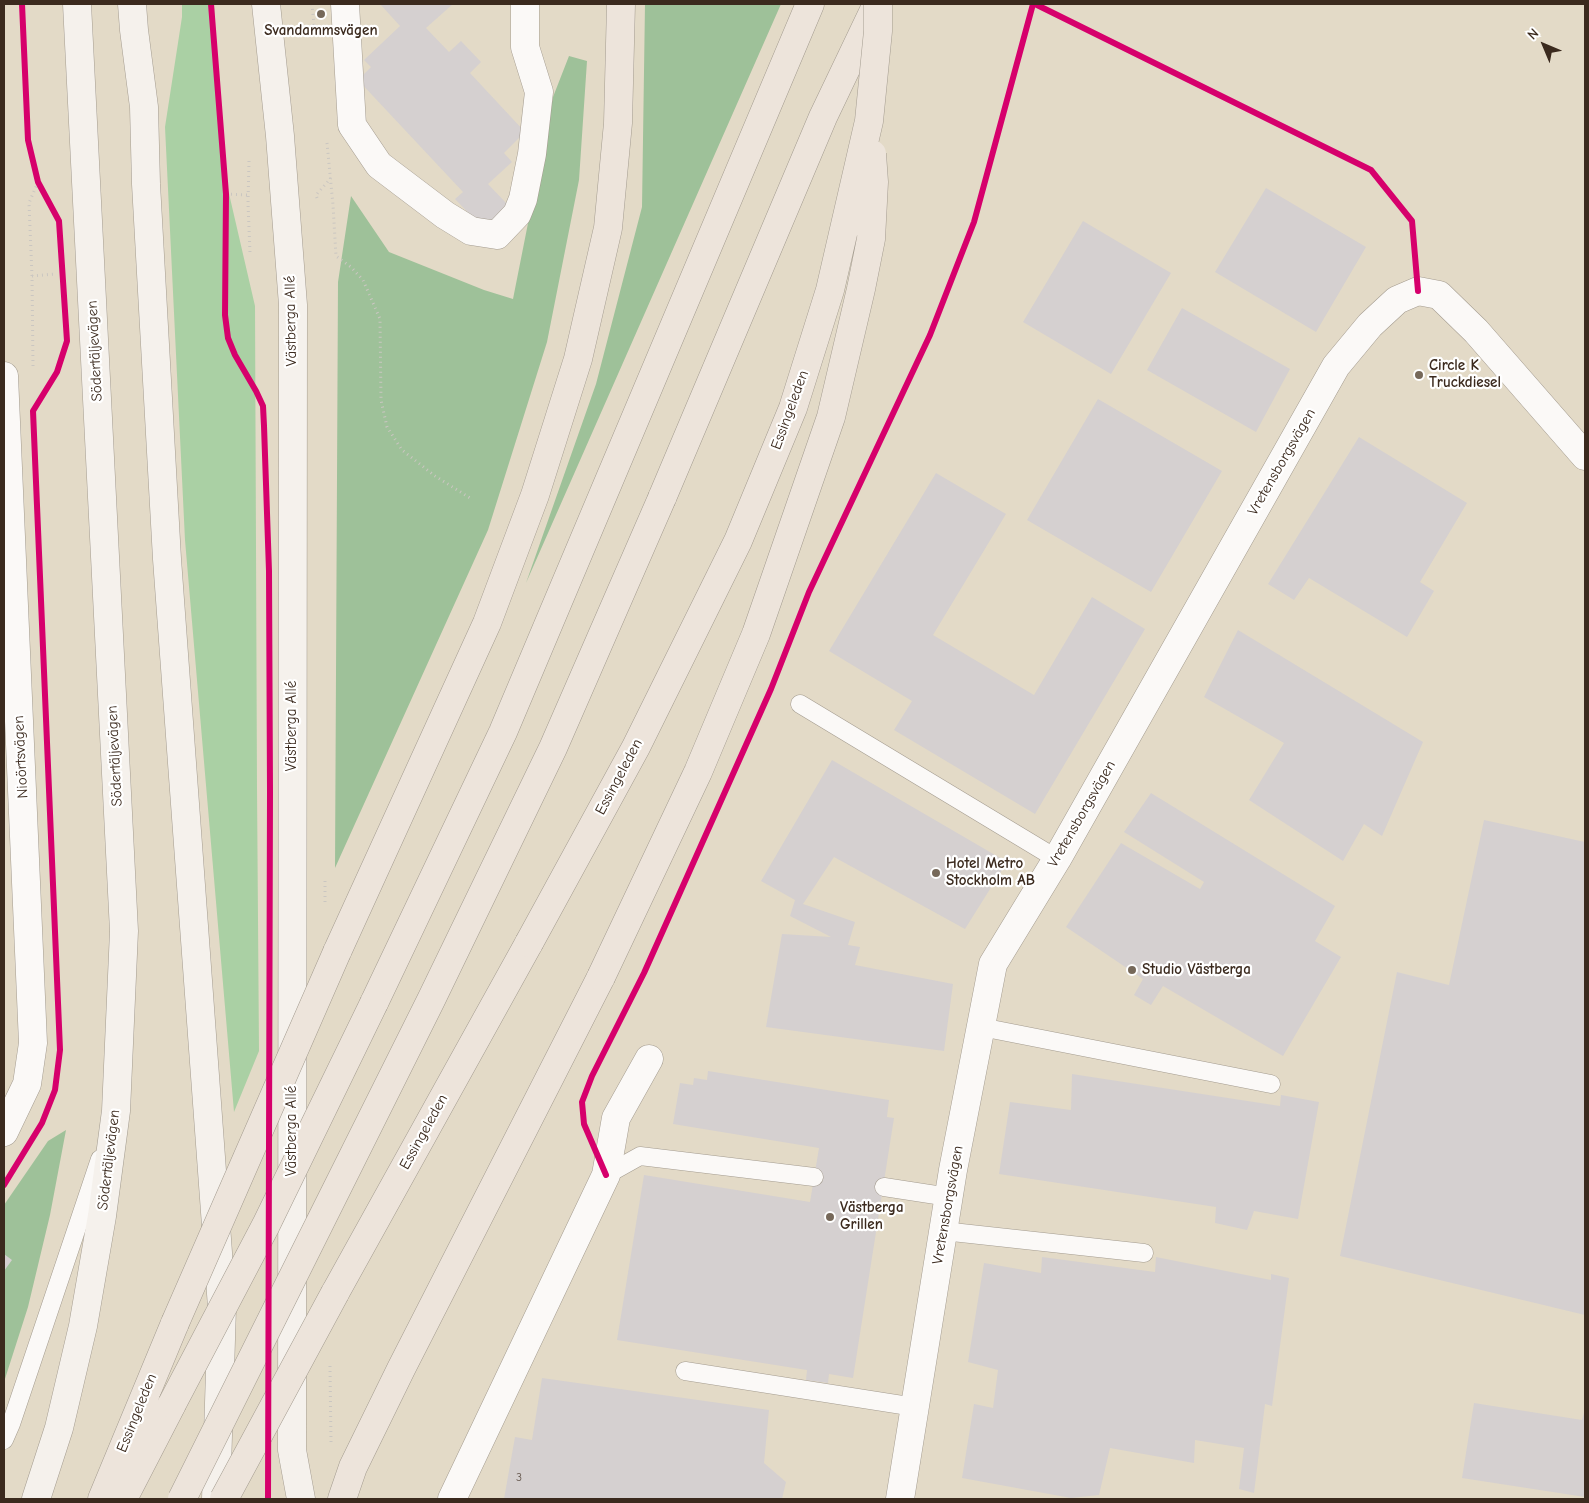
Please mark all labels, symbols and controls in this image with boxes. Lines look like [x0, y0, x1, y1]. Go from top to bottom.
marker: Svandammsvägen [315, 8, 327, 20]
north arrow [1519, 20, 1569, 70]
place label: Svandammsvägen [264, 22, 378, 40]
text: N [1524, 25, 1542, 43]
street label: Västberga Allé [281, 275, 301, 367]
street label: Södertäljevägen [83, 300, 107, 402]
place label: Circle K Truckdiesel [1429, 357, 1501, 392]
street label: Essingeleden [767, 368, 813, 452]
marker: Circle K Truckdiesel [1413, 369, 1425, 381]
street label: Vretensborgsvägen [1244, 405, 1320, 519]
street label: Västberga Allé [283, 681, 301, 771]
street label: Södertäljevägen [103, 705, 127, 807]
street label: Nioörtsvägen [10, 715, 32, 799]
street label: Essingeleden [592, 736, 646, 818]
street label: Vretensborgsvägen [1044, 757, 1120, 871]
place label: Hotel Metro Stockholm AB [946, 855, 1035, 890]
marker: Hotel Metro Stockholm AB [930, 867, 942, 879]
place label: Studio Västberga [1142, 961, 1251, 979]
marker: Studio Västberga [1126, 964, 1138, 976]
street label: Västberga Allé [283, 1086, 301, 1176]
street label: Essingeleden [396, 1091, 452, 1173]
street label: Södertäljevägen [94, 1109, 124, 1211]
street label: Vretensborgsvägen [929, 1144, 967, 1266]
place label: Västberga Grillen [840, 1199, 904, 1234]
marker: Västberga Grillen [824, 1211, 836, 1223]
street label: Essingeleden [113, 1371, 161, 1455]
house number: 3 [516, 1471, 522, 1485]

